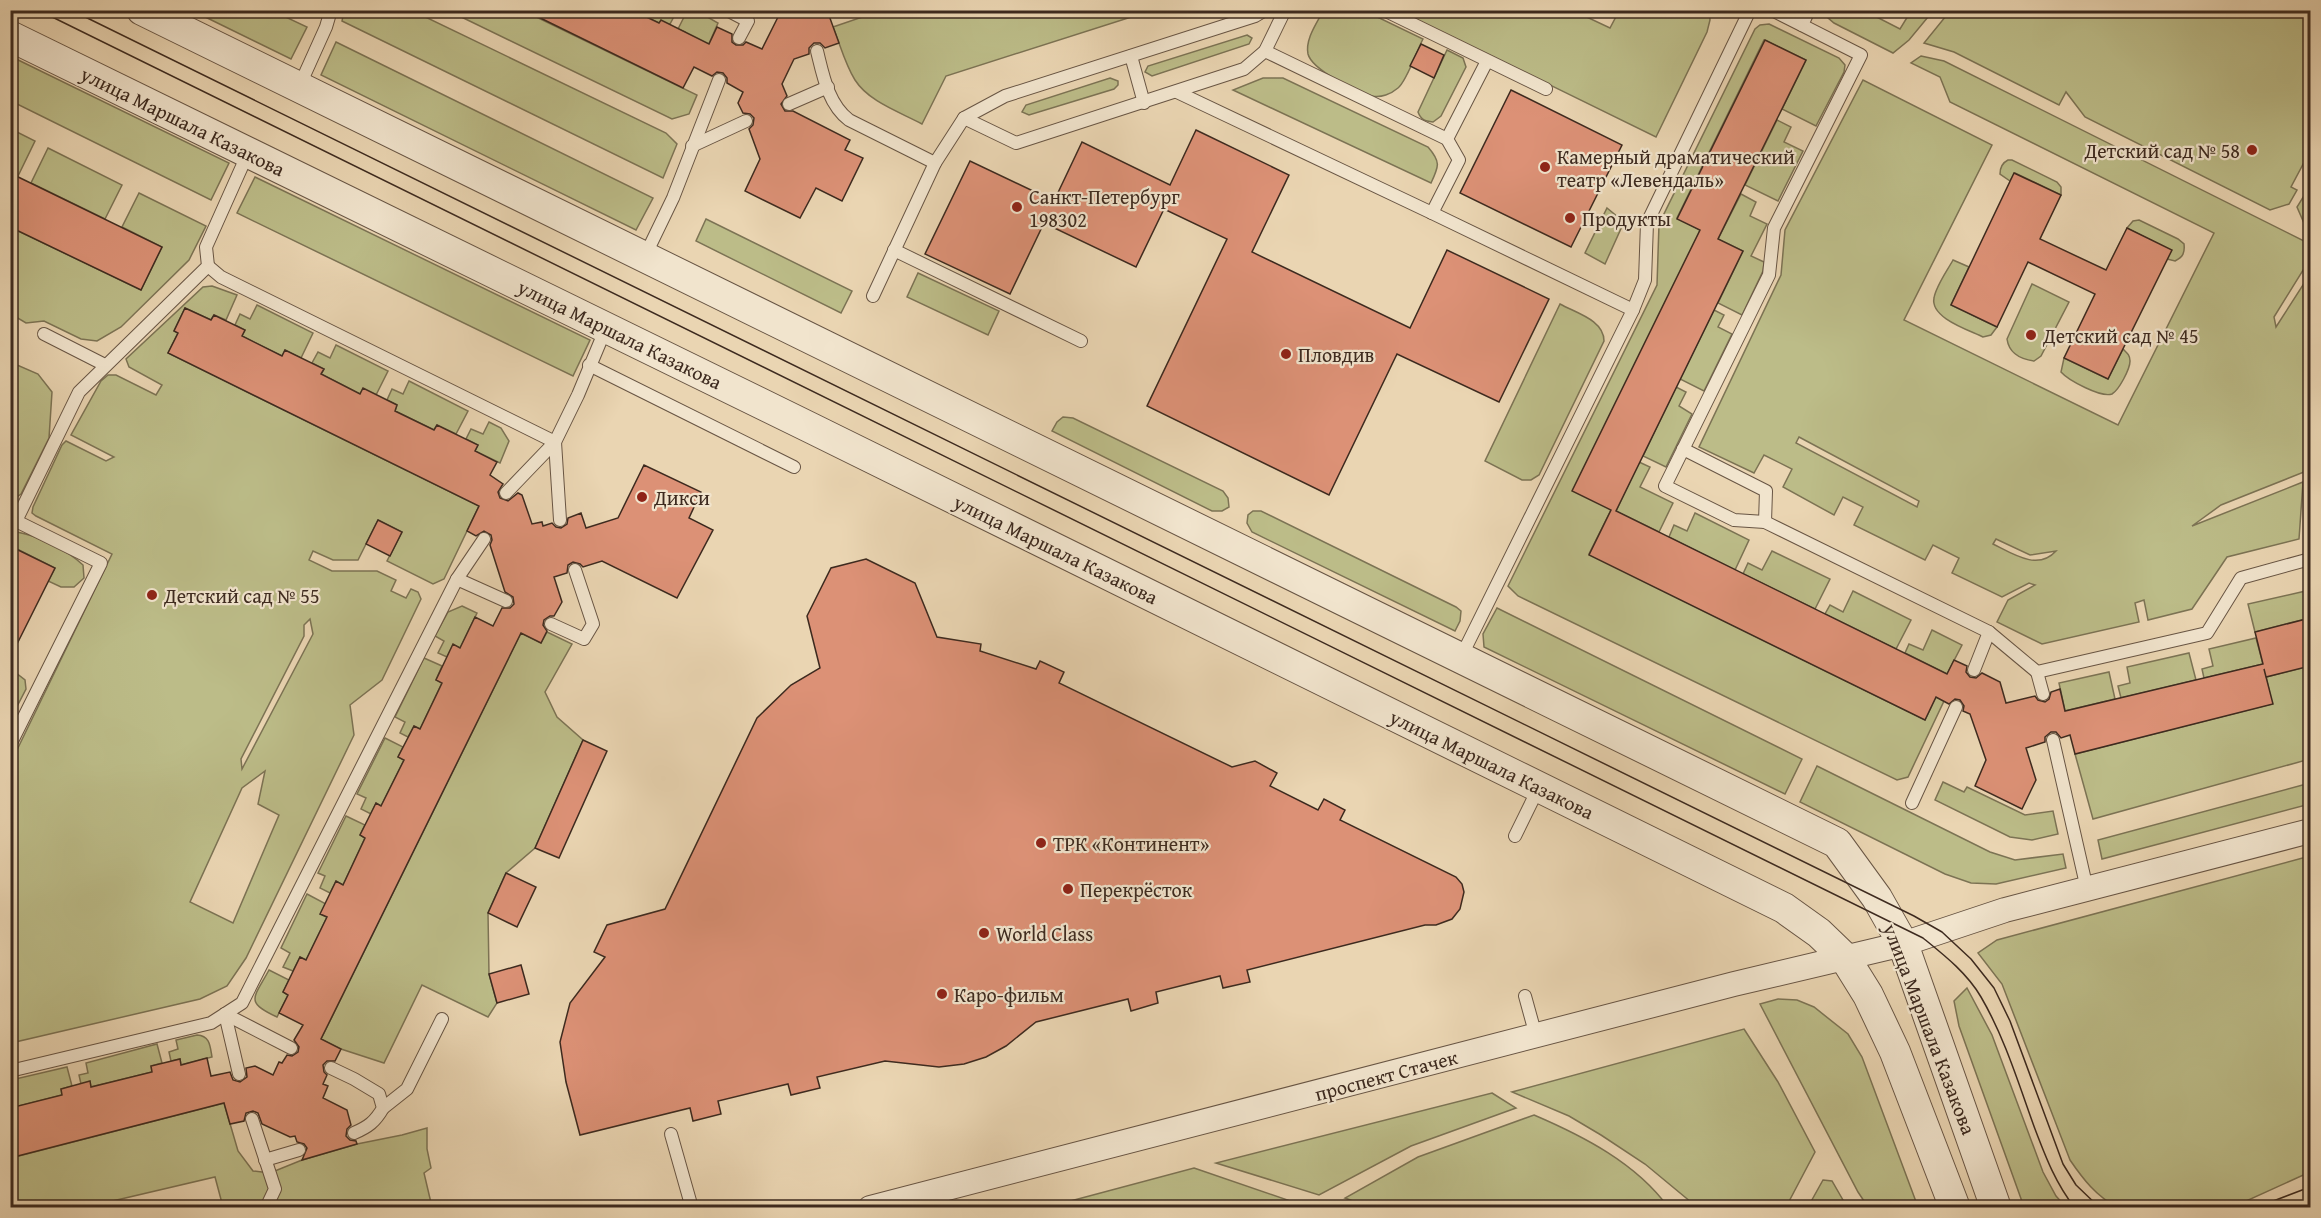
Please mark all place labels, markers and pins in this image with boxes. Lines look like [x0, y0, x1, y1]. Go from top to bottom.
place label: Детский сад № 58 [2083, 136, 2240, 165]
place label: Камерный драматический театр «Левендаль» [1557, 142, 1795, 194]
marker: Детский сад № 58 [2245, 143, 2259, 157]
marker: Камерный драматический театр «Левендаль» [1538, 160, 1552, 174]
place label: Санкт-Петербург 198302 [1029, 182, 1180, 234]
marker: Санкт-Петербург 198302 [1010, 200, 1024, 214]
place label: Продукты [1582, 204, 1671, 233]
marker: Продукты [1563, 211, 1577, 225]
place label: Детский сад № 45 [2042, 321, 2199, 350]
marker: Детский сад № 45 [2024, 328, 2038, 342]
place label: Пловдив [1298, 340, 1374, 369]
marker: Пловдив [1279, 347, 1293, 361]
place label: Дикси [653, 483, 710, 512]
marker: Дикси [635, 490, 649, 504]
place label: Детский сад № 55 [163, 581, 320, 610]
marker: Детский сад № 55 [145, 588, 159, 602]
place label: ТРК «Континент» [1053, 829, 1209, 858]
marker: ТРК «Континент» [1034, 836, 1048, 850]
place label: Перекрёсток [1080, 875, 1193, 904]
marker: Перекрёсток [1061, 882, 1075, 896]
place label: World Class [996, 919, 1093, 948]
marker: World Class [977, 926, 991, 940]
place label: Каро-фильм [954, 980, 1064, 1009]
marker: Каро-фильм [935, 987, 949, 1001]

